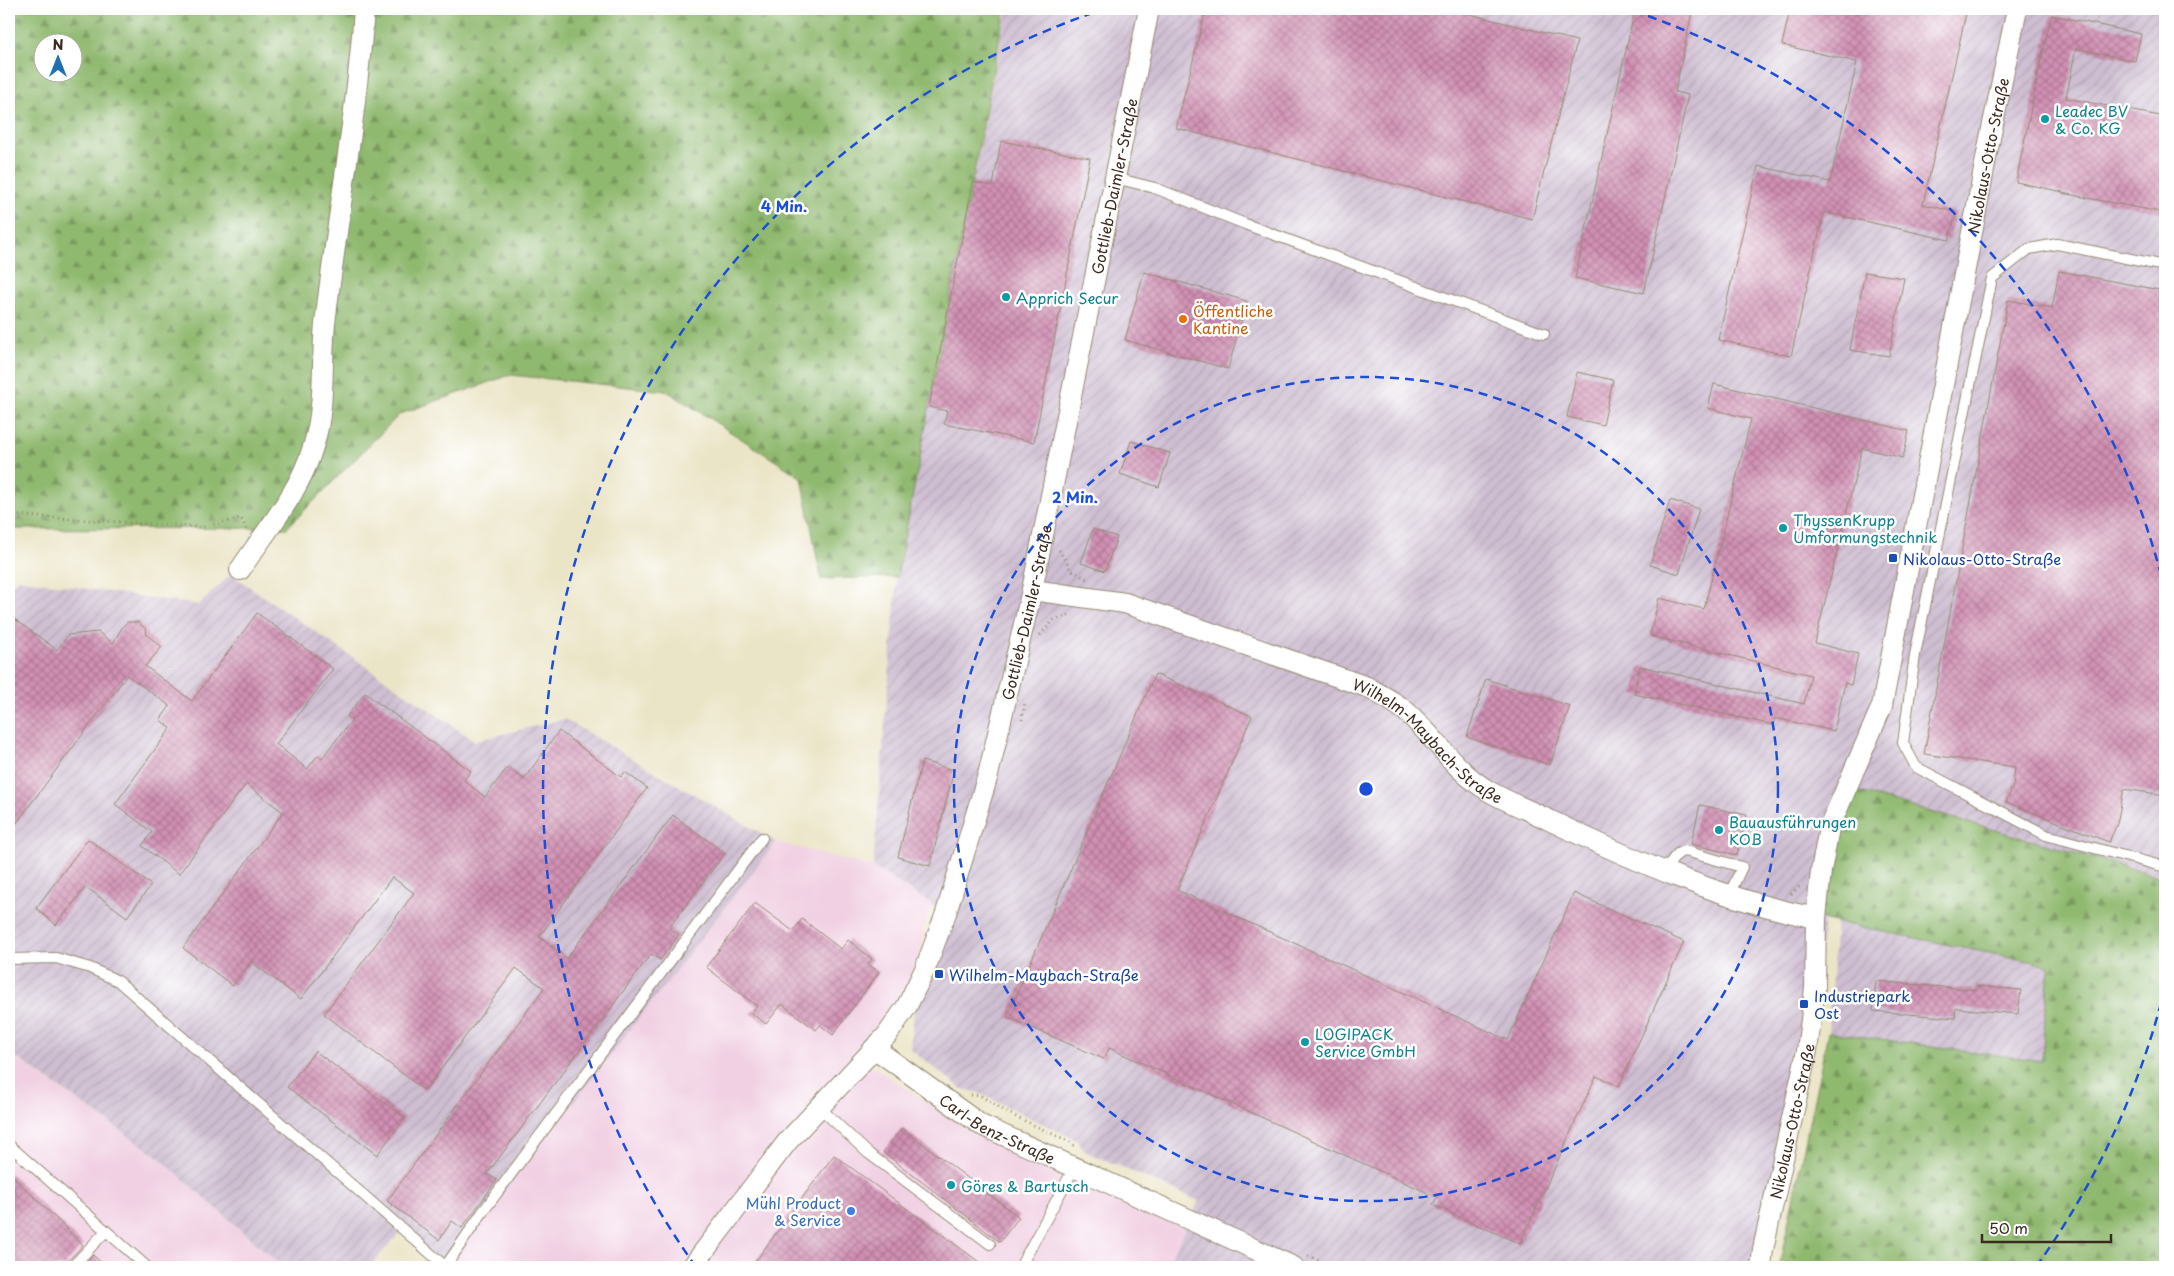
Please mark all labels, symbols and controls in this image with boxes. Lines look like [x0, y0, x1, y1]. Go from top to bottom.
north arrow [32, 32, 82, 82]
text: N [52, 34, 64, 55]
street label: Nikolaus-Otto-Straße [1961, 75, 2014, 235]
street label: Gottlieb-Daimler-Straße [1084, 96, 1142, 276]
place label: Leadec BV & Co. KG [2055, 99, 2128, 139]
marker: Leadec BV & Co. KG [2039, 113, 2051, 125]
text: 4 Min. [761, 194, 807, 217]
place label: Apprich Secur [1016, 286, 1118, 309]
marker: Apprich Secur [1000, 291, 1012, 303]
place label: Öffentliche Kantine [1193, 299, 1273, 339]
marker: Öffentliche Kantine [1177, 313, 1189, 325]
text: 2 Min. [1052, 485, 1098, 508]
place label: ThyssenKrupp Umformungstechnik [1793, 508, 1937, 548]
marker: ThyssenKrupp Umformungstechnik [1777, 522, 1789, 534]
street label: Gottlieb-Daimler-Straße [995, 523, 1056, 702]
place label: Nikolaus-Otto-Straße [1903, 547, 2061, 570]
marker: Nikolaus-Otto-Straße [1887, 552, 1899, 564]
street label: Wilhelm-Maybach-Straße [1350, 672, 1507, 808]
centre of rings [1357, 780, 1375, 798]
place label: Bauausführungen KOB [1729, 810, 1856, 850]
marker: Bauausführungen KOB [1713, 824, 1725, 836]
place label: Wilhelm-Maybach-Straße [949, 963, 1139, 986]
marker: Wilhelm-Maybach-Straße [933, 968, 945, 980]
place label: Industriepark Ost [1814, 984, 1910, 1024]
marker: Industriepark Ost [1798, 998, 1810, 1010]
place label: LOGIPACK Service GmbH [1315, 1022, 1416, 1062]
marker: LOGIPACK Service GmbH [1299, 1036, 1311, 1048]
street label: Nikolaus-Otto-Straße [1763, 1042, 1819, 1201]
street label: Carl-Benz-Straße [935, 1087, 1059, 1169]
place label: Göres & Bartusch [961, 1174, 1089, 1197]
marker: Göres & Bartusch [945, 1179, 957, 1191]
place label: Mühl Product & Service [746, 1191, 841, 1231]
marker: Mühl Product & Service [845, 1205, 857, 1217]
scale bar [1982, 1211, 2110, 1243]
text: 50 m [1989, 1216, 2028, 1239]

